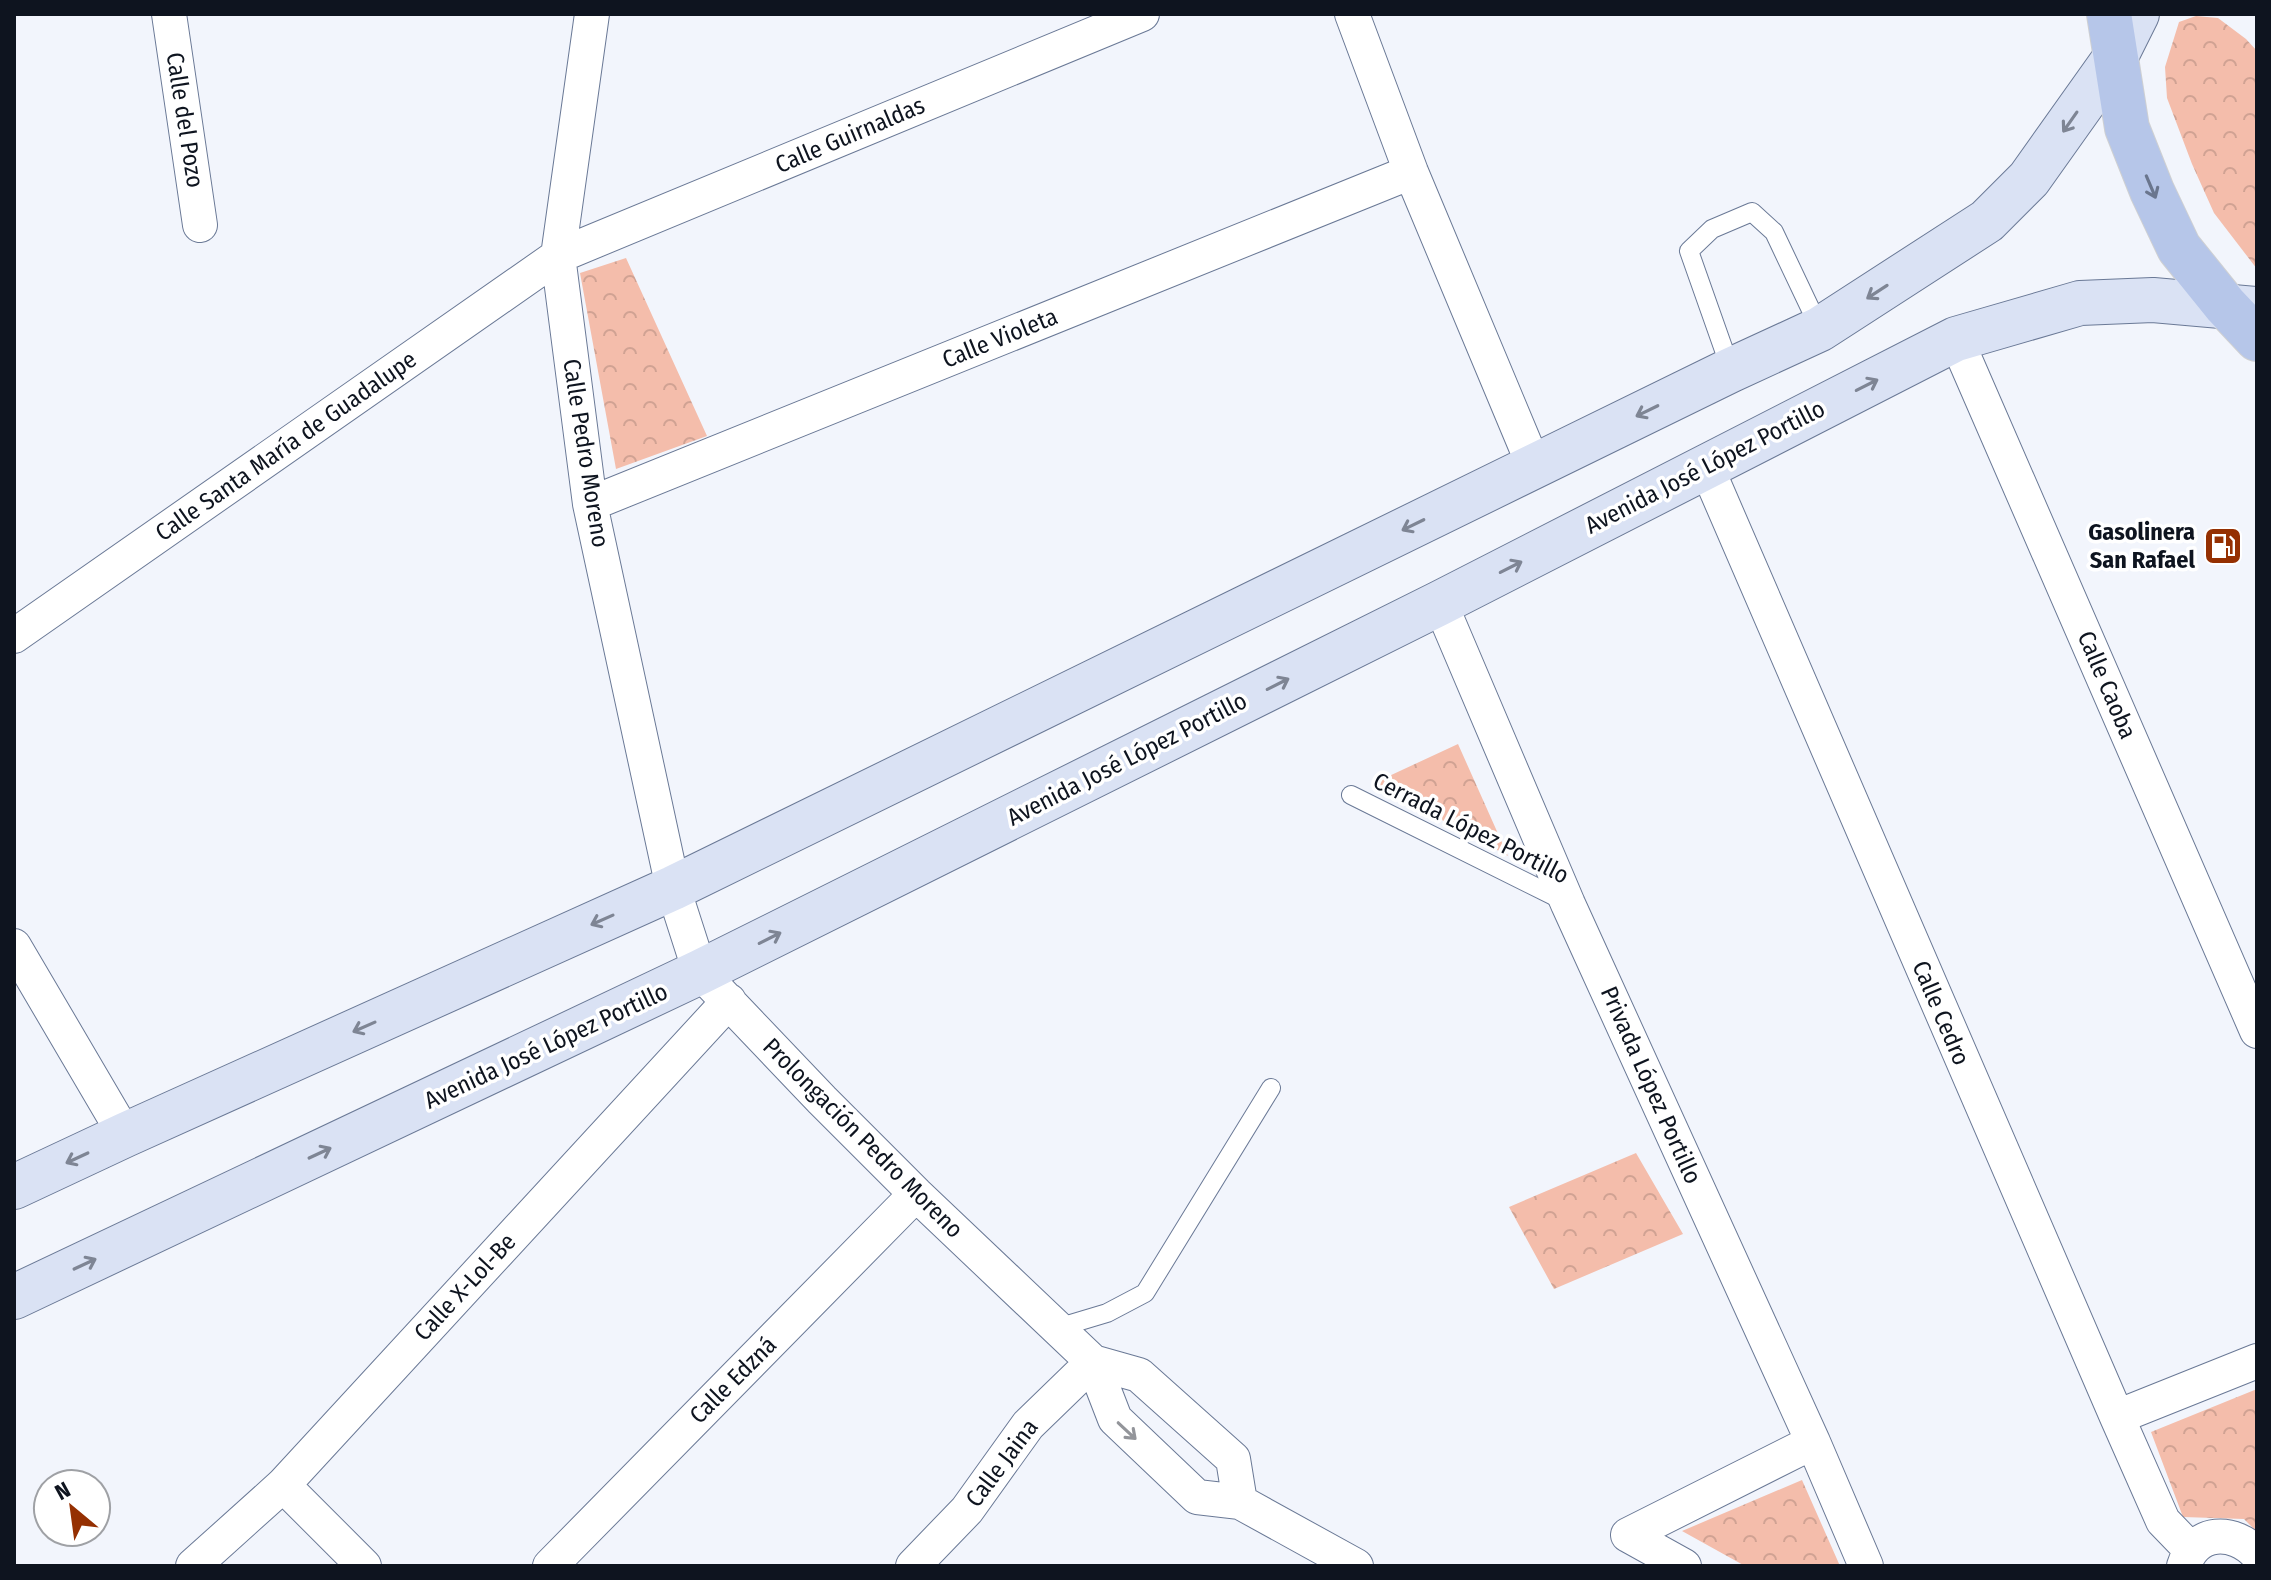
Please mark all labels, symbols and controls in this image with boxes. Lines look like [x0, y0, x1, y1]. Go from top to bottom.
street label: Calle del Pozo [160, 50, 210, 190]
street label: Calle Guirnaldas [771, 91, 929, 179]
one-way arrow [2062, 111, 2078, 133]
one-way arrow [2144, 174, 2159, 199]
one-way arrow [1866, 284, 1889, 300]
street label: Calle Violeta [938, 302, 1062, 374]
street label: Calle Santa María de Guadalupe [150, 345, 422, 547]
street label: Calle Pedro Moreno [557, 357, 615, 549]
one-way arrow [1854, 376, 1878, 392]
street label: Avenida José López Portillo [1581, 394, 1829, 540]
one-way arrow [1635, 404, 1659, 419]
place label: Gasolinera San Rafael [2088, 518, 2195, 574]
one-way arrow [1402, 519, 1425, 534]
fuel station icon: Gasolinera San Rafael [2202, 525, 2244, 567]
one-way arrow [1498, 559, 1522, 574]
street label: Calle Caoba [2072, 627, 2142, 743]
one-way arrow [1266, 676, 1290, 691]
street label: Avenida José López Portillo [1003, 686, 1251, 832]
street label: Cerrada López Portillo [1368, 767, 1574, 889]
one-way arrow [590, 914, 614, 929]
one-way arrow [758, 929, 782, 945]
street label: Calle Cedro [1907, 957, 1975, 1069]
street label: Avenida José López Portillo [420, 977, 672, 1115]
street label: Privada López Portillo [1595, 982, 1707, 1188]
one-way arrow [353, 1020, 377, 1035]
street label: Prolongación Pedro Moreno [757, 1032, 969, 1244]
one-way arrow [307, 1144, 331, 1159]
one-way arrow [65, 1151, 89, 1166]
street label: Calle X-Lol-Be [408, 1228, 522, 1346]
one-way arrow [72, 1256, 96, 1271]
street label: Calle Edzná [684, 1331, 782, 1429]
street label: Calle Jaina [960, 1414, 1044, 1512]
one-way arrow [1117, 1421, 1137, 1439]
north arrow [32, 1468, 112, 1548]
text: N [50, 1476, 75, 1506]

